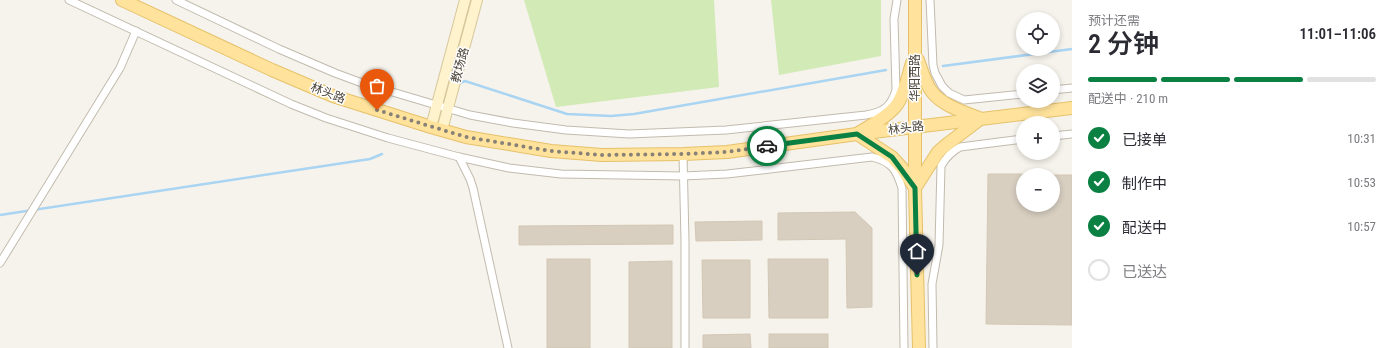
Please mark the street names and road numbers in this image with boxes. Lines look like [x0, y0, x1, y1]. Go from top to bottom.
street label: 教场路 [449, 46, 471, 84]
street label: 华阳西路 [908, 54, 922, 102]
street label: 林头路 [309, 80, 347, 106]
street label: 林头路 [887, 119, 925, 137]

